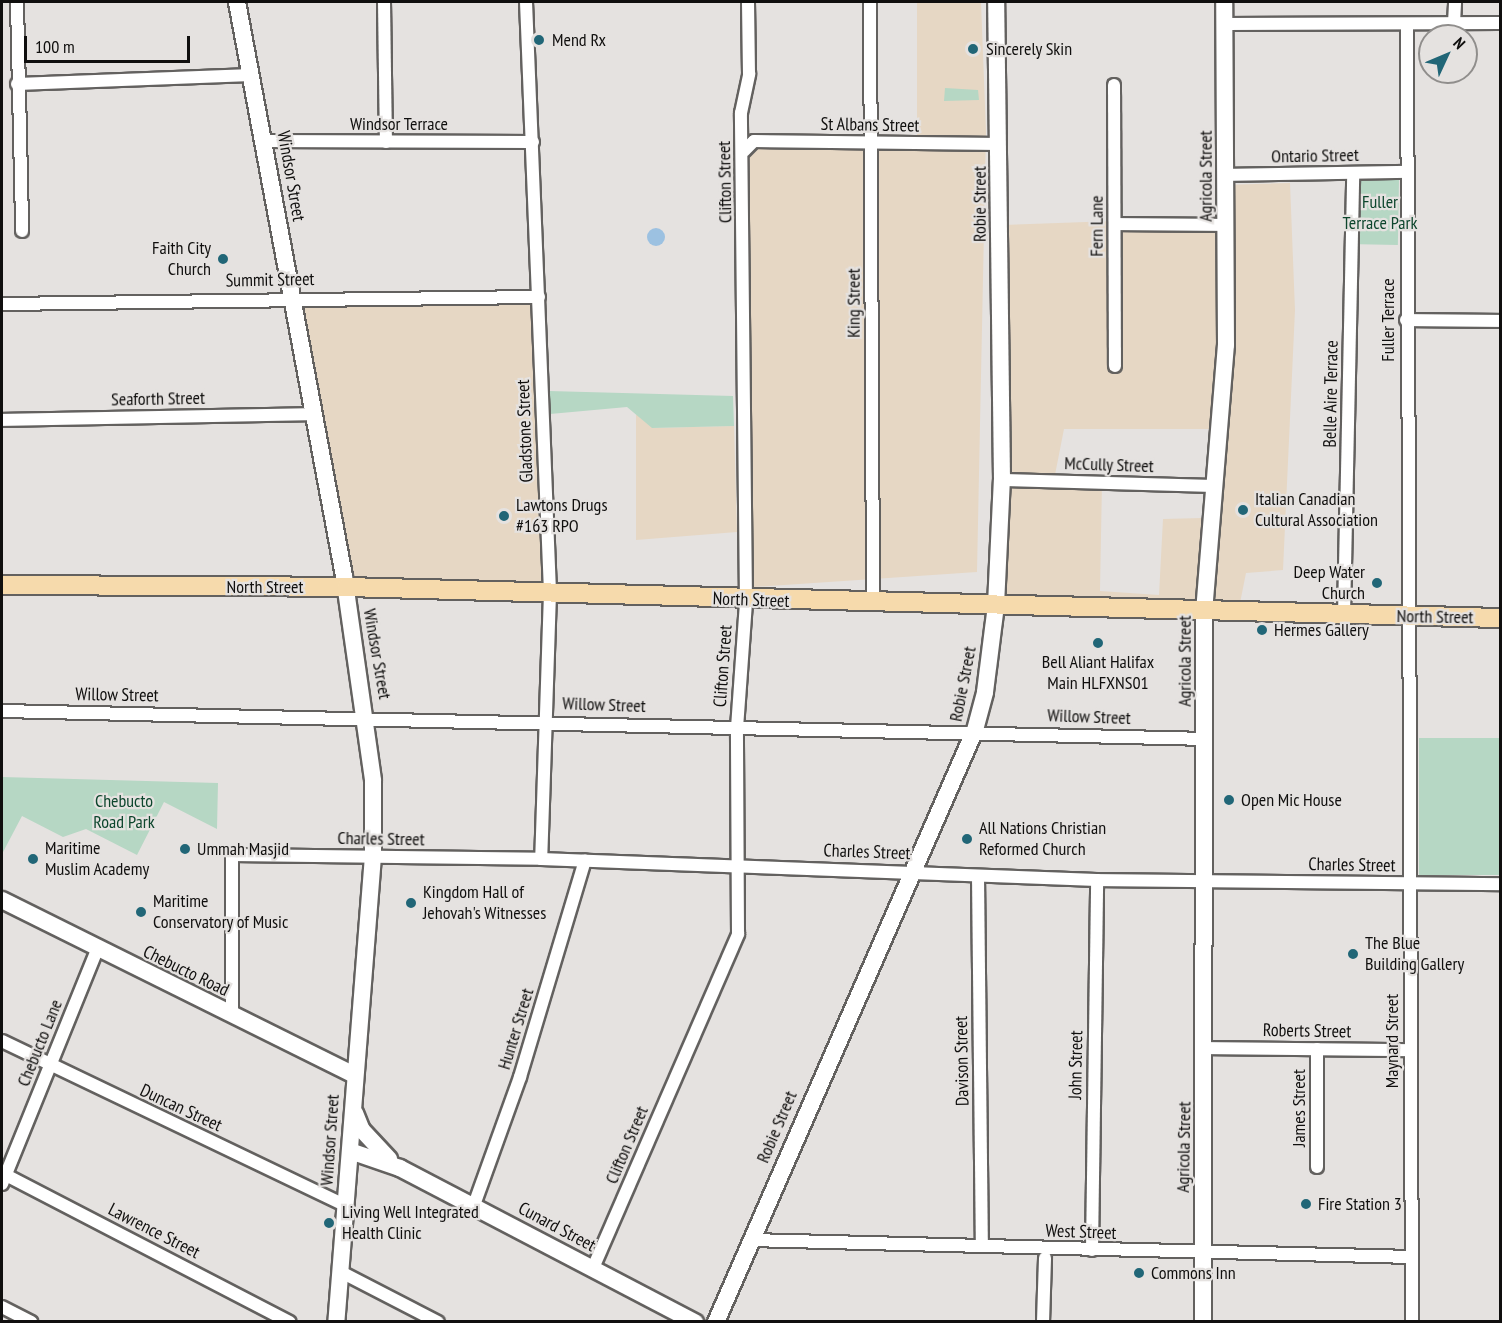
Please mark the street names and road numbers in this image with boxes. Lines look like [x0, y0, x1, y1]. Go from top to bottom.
street label: Windsor Terrace [350, 113, 448, 135]
street label: St Albans Street [820, 113, 920, 137]
street label: Windsor Street [272, 129, 310, 223]
street label: Agricola Street [1195, 130, 1217, 222]
street label: Clifton Street [713, 141, 737, 223]
street label: Ontario Street [1271, 144, 1359, 168]
street label: Robie Street [969, 166, 991, 242]
street label: Fern Lane [1086, 195, 1108, 257]
street label: Summit Street [225, 268, 315, 292]
street label: King Street [843, 268, 865, 338]
street label: Fuller Terrace [1377, 278, 1399, 362]
street label: Belle Aire Terrace [1319, 340, 1343, 448]
street label: Gladstone Street [512, 379, 538, 483]
street label: Seaforth Street [111, 387, 205, 411]
street label: McCully Street [1064, 453, 1154, 477]
street label: North Street [227, 576, 303, 598]
street label: North Street [712, 588, 790, 612]
street label: North Street [1396, 606, 1474, 628]
street label: Windsor Street [358, 607, 396, 701]
street label: Agricola Street [1174, 615, 1196, 707]
street label: Clifton Street [709, 624, 737, 708]
street label: Robie Street [945, 645, 981, 723]
street label: Willow Street [75, 683, 159, 707]
street label: Willow Street [562, 693, 646, 717]
street label: Willow Street [1047, 705, 1131, 729]
street label: Charles Street [337, 827, 425, 851]
street label: Charles Street [823, 840, 911, 864]
street label: Charles Street [1308, 853, 1396, 877]
street label: Chebucto Road [140, 941, 232, 1001]
street label: Hunter Street [493, 986, 539, 1072]
street label: Maynard Street [1381, 994, 1403, 1088]
street label: Chebucto Lane [13, 996, 67, 1090]
street label: Davison Street [950, 1016, 974, 1106]
street label: Roberts Street [1263, 1019, 1351, 1043]
street label: John Street [1065, 1030, 1087, 1100]
street label: James Street [1288, 1069, 1310, 1147]
street label: Duncan Street [137, 1080, 225, 1136]
street label: Robie Street [752, 1088, 802, 1166]
street label: Windsor Street [316, 1094, 344, 1186]
street label: Agricola Street [1172, 1101, 1196, 1193]
street label: Clifton Street [601, 1103, 653, 1187]
street label: Cunard Street [515, 1198, 599, 1256]
street label: Lawrence Street [105, 1199, 203, 1263]
street label: West Street [1045, 1220, 1117, 1244]

